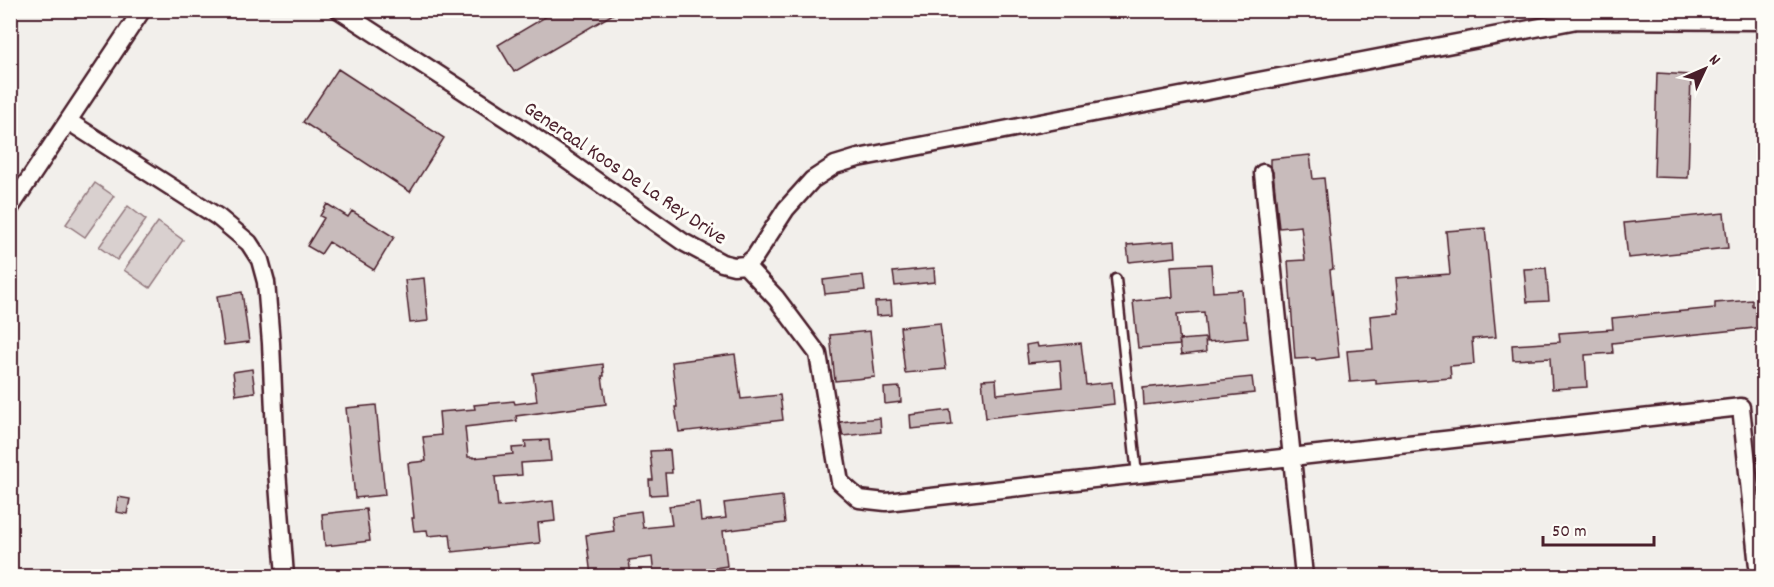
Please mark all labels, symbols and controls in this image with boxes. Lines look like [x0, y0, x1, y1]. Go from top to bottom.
north arrow [1675, 39, 1735, 99]
text: N [1703, 49, 1725, 71]
street label: Generaal Koos De La Rey Drive [517, 95, 732, 254]
scale bar [1543, 509, 1654, 547]
text: 50 m [1552, 520, 1587, 545]

